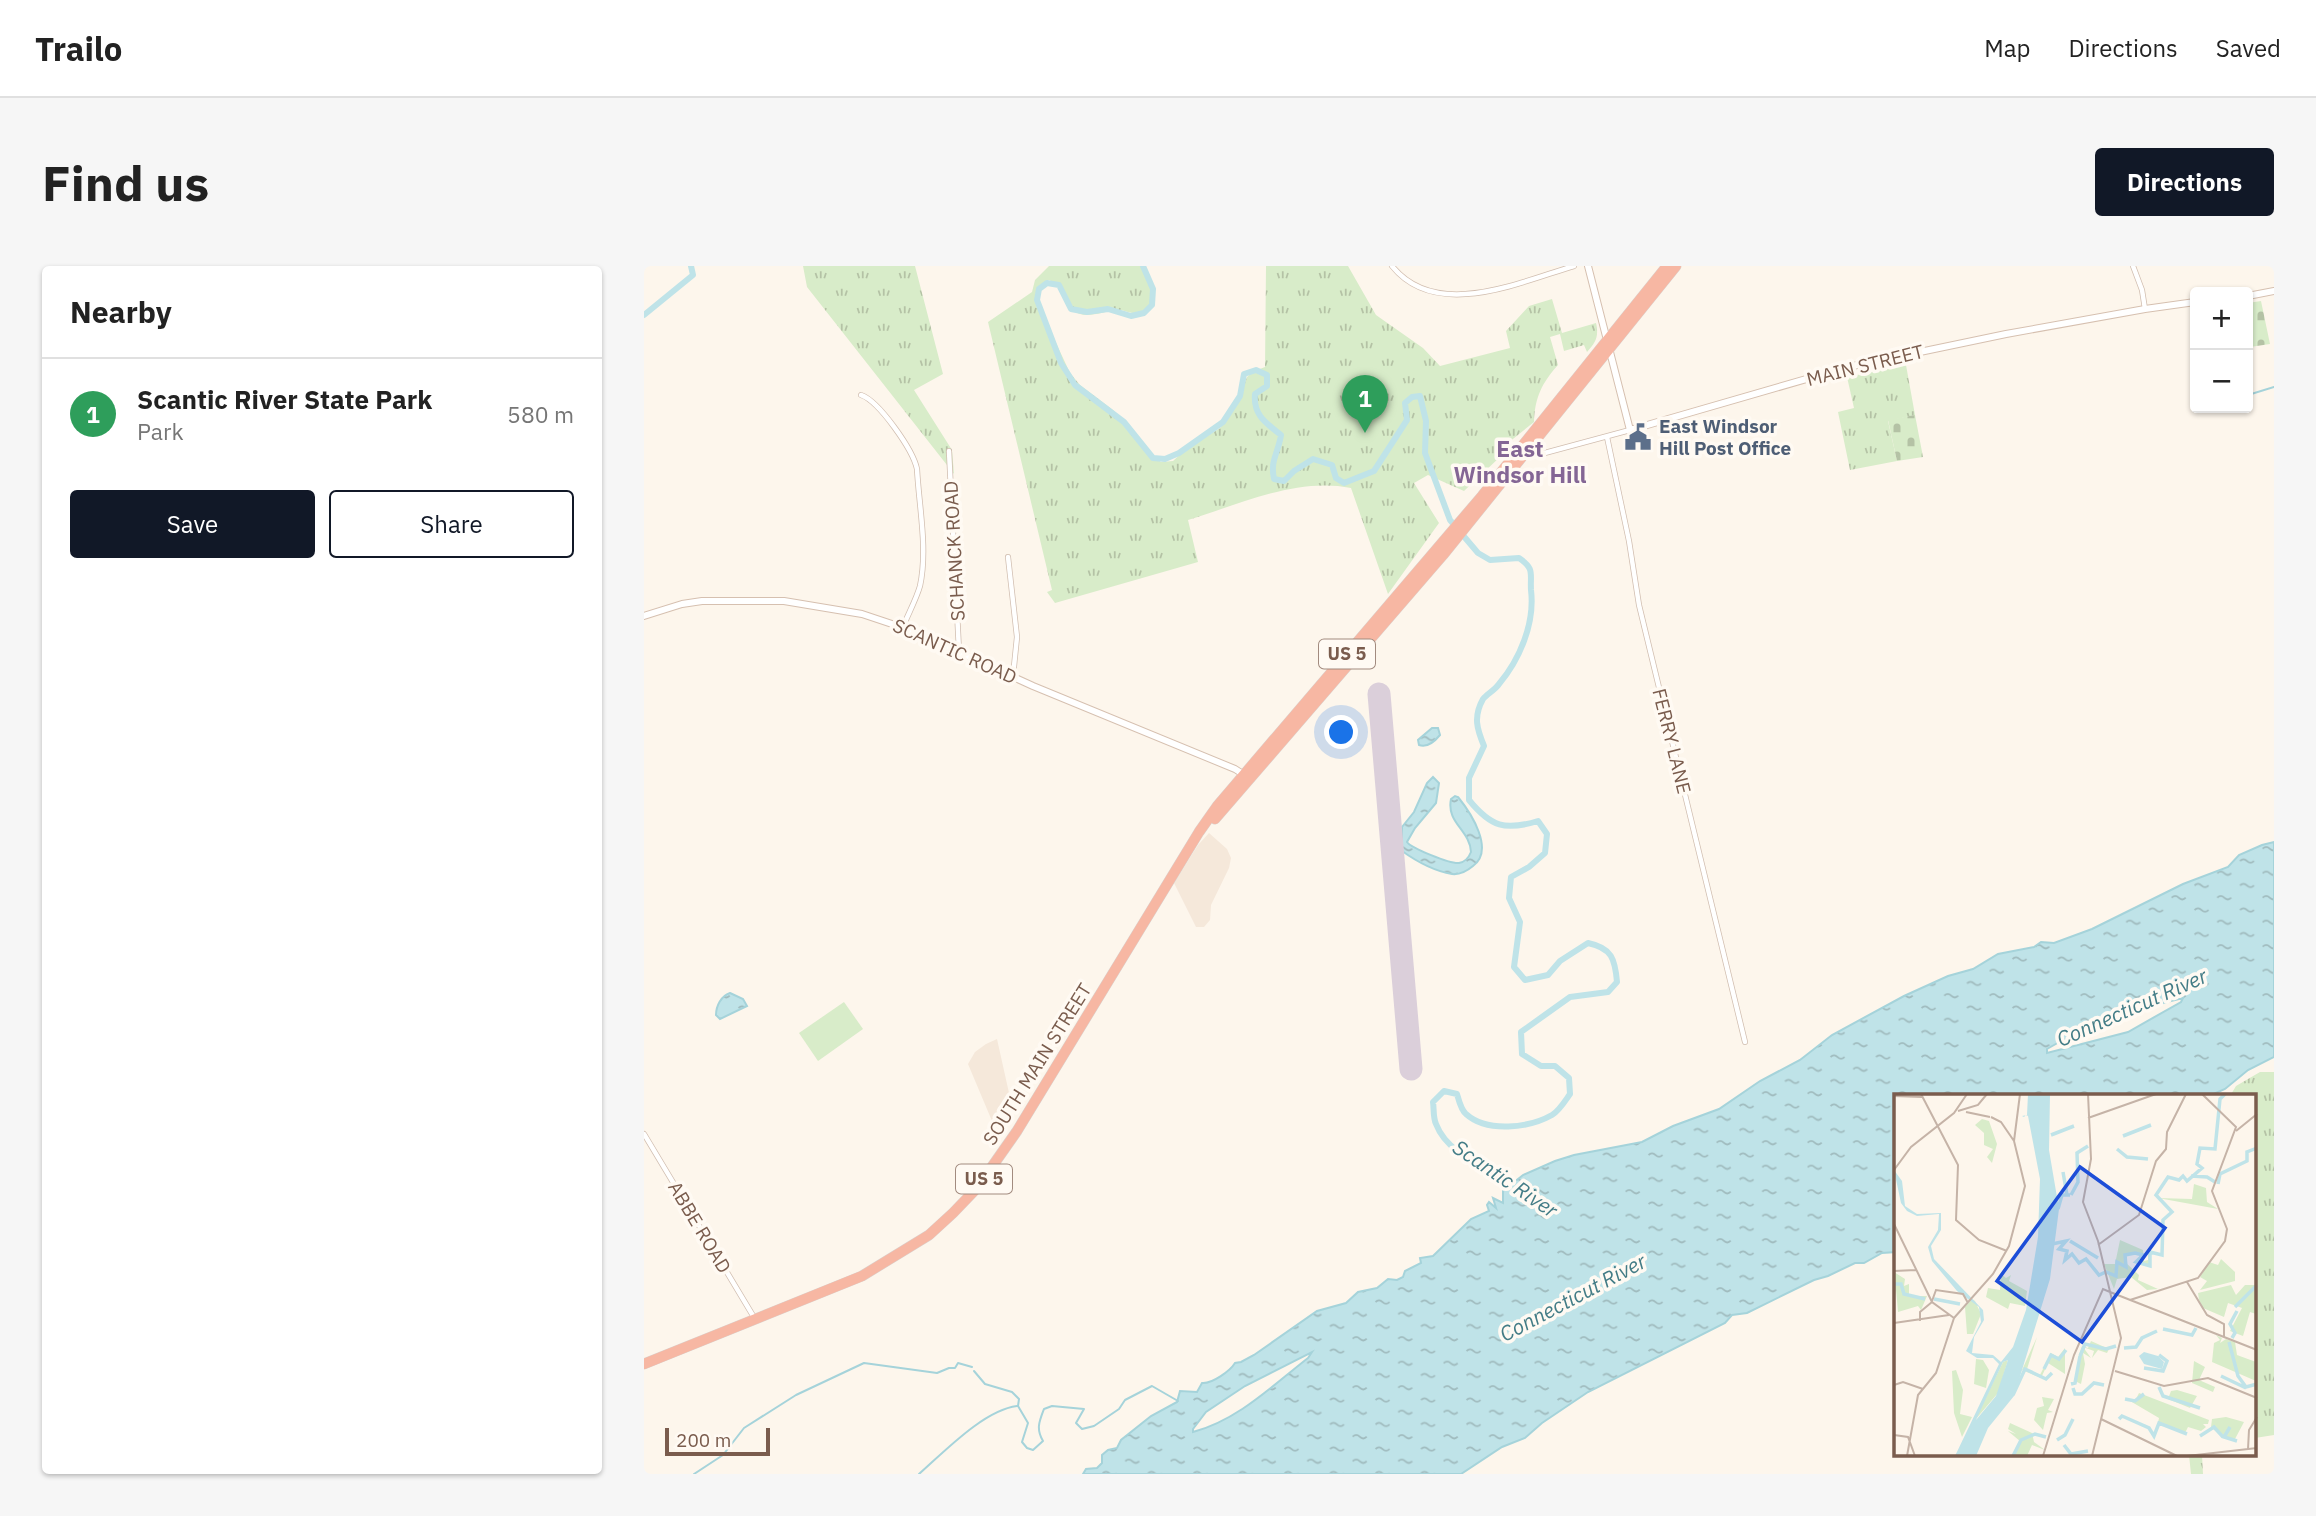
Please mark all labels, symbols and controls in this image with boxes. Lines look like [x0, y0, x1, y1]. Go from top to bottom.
text: Trailo [35, 27, 122, 70]
text: Map [1984, 32, 2030, 64]
text: Directions [2068, 32, 2178, 64]
text: Saved [2216, 32, 2281, 64]
button: Directions [2095, 148, 2274, 216]
text: Find us [42, 151, 209, 214]
map controls [2190, 287, 2253, 413]
button: + [2190, 287, 2253, 350]
text: Nearby [70, 292, 172, 331]
street label: MAIN STREET [1804, 339, 1926, 391]
button: − [2190, 350, 2253, 413]
pin: 1 [1342, 375, 1388, 433]
text: Scantic River State Park [137, 382, 432, 416]
text: 1 [86, 399, 100, 429]
text: 580 m [507, 399, 574, 429]
place label: East Windsor Hill Post Office [1659, 414, 1791, 460]
text: Park [137, 416, 184, 446]
public building icon: East Windsor Hill Post Office [1623, 422, 1653, 452]
district label: East Windsor Hill [1454, 433, 1586, 489]
street label: SCHANCK ROAD [938, 480, 970, 622]
button: Save [70, 490, 315, 558]
button: Share [329, 490, 574, 558]
street label: SCANTIC ROAD [889, 613, 1021, 689]
road number: US 5 [1319, 640, 1375, 668]
street label: FERRY LANE [1647, 686, 1697, 796]
your location [1324, 715, 1358, 749]
water label: Connecticut River [2052, 961, 2213, 1053]
street label: SOUTH MAIN STREET [978, 979, 1097, 1149]
inset map [1894, 1094, 2256, 1456]
water label: Scantic River [1448, 1133, 1565, 1224]
road number: US 5 [956, 1164, 1012, 1194]
street label: ABBE ROAD [663, 1177, 737, 1277]
water label: Connecticut River [1494, 1246, 1652, 1347]
scale bar [665, 1425, 770, 1457]
text: 200 m [676, 1428, 731, 1452]

